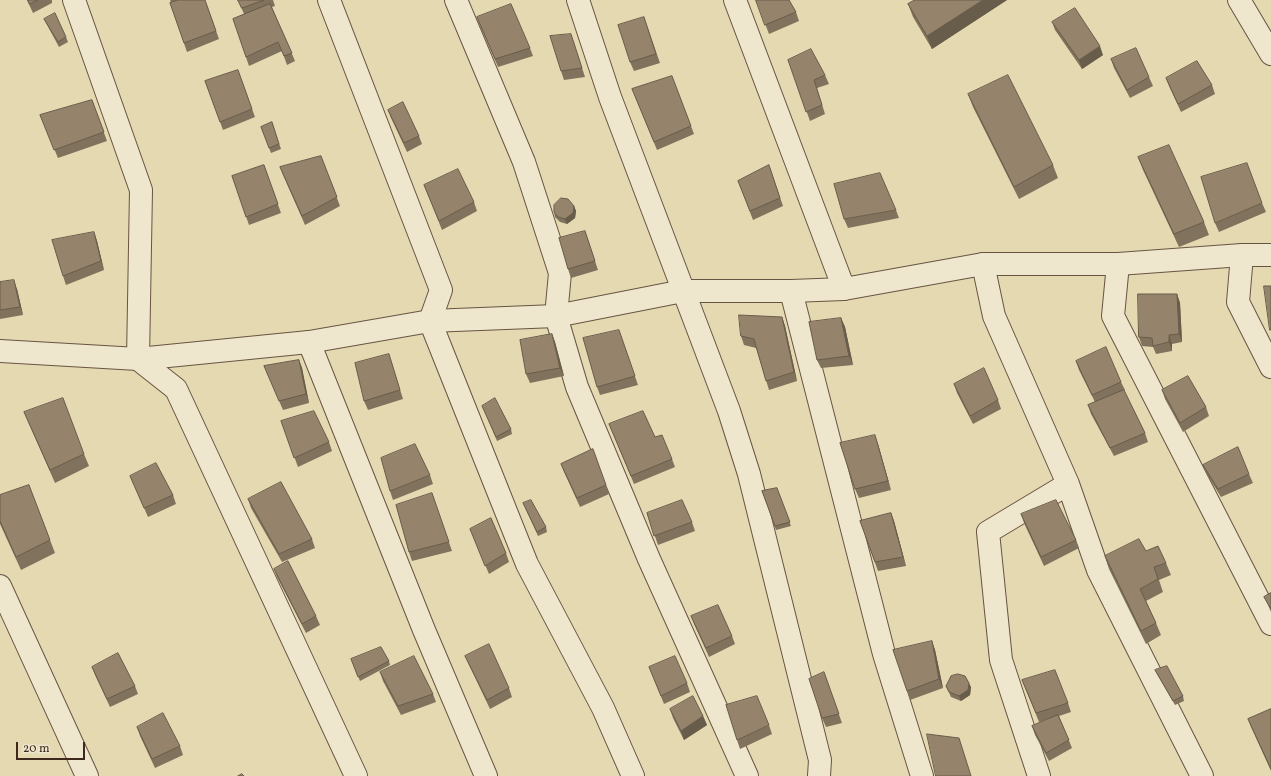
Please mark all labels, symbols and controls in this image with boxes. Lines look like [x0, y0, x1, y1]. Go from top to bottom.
scale bar [18, 734, 87, 760]
text: 20 m [23, 741, 50, 757]

